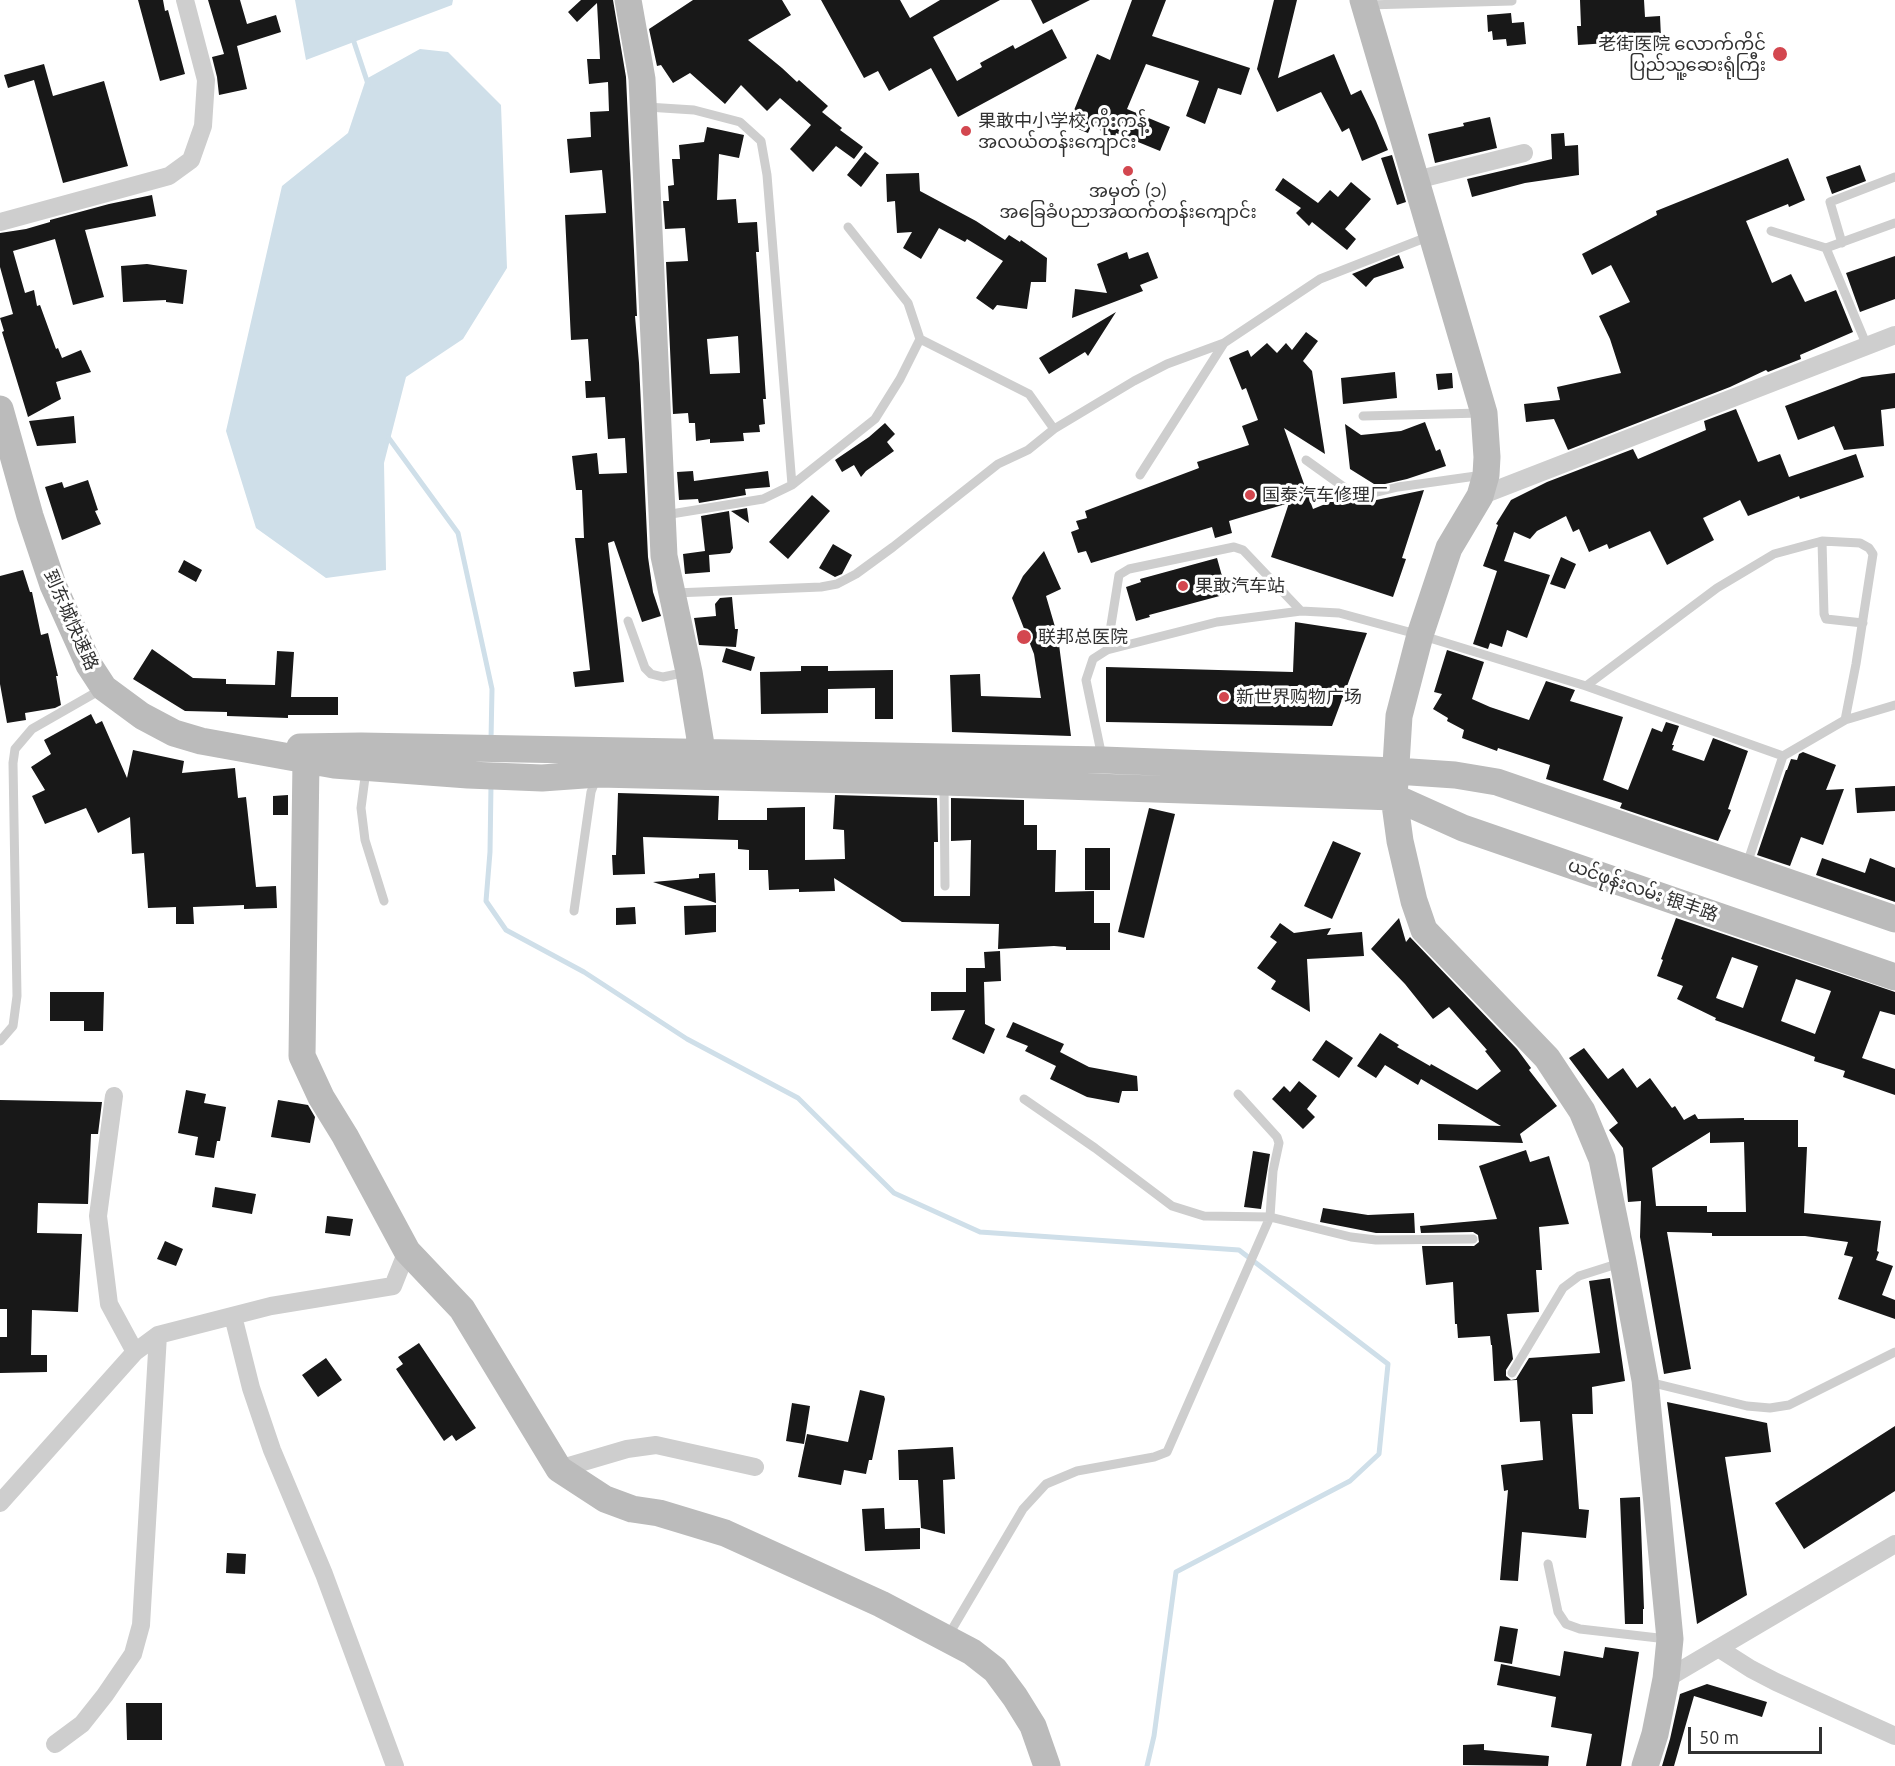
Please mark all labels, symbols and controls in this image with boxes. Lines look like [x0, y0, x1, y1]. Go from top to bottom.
place label: 老街医院 လောက်ကိုင် ပြည်သူ့ဆေးရုံကြီး [1598, 33, 1766, 76]
marker: 老街医院 လောက်ကိုင် ပြည်သူ့ဆေးရုံကြီး [1771, 45, 1789, 63]
place label: 果敢中小学校 ကိုးကန့် အလယ်တန်းကျောင်း [978, 110, 1147, 152]
marker: 果敢中小学校 ကိုးကန့် အလယ်တန်းကျောင်း [959, 124, 973, 138]
marker: အမှတ် (၁) အခြေခံပညာအထက်တန်းကျောင်း [1121, 164, 1135, 178]
place label: အမှတ် (၁) အခြေခံပညာအထက်တန်းကျောင်း [999, 180, 1257, 222]
place label: 国泰汽车修理厂 [1262, 484, 1388, 506]
marker: 国泰汽车修理厂 [1243, 488, 1257, 502]
street label: 到东城快速路 [39, 566, 103, 674]
place label: 果敢汽车站 [1195, 575, 1285, 597]
marker: 果敢汽车站 [1176, 579, 1190, 593]
place label: 联邦总医院 [1038, 626, 1128, 648]
marker: 联邦总医院 [1015, 628, 1033, 646]
place label: 新世界购物广场 [1236, 686, 1362, 708]
marker: 新世界购物广场 [1217, 690, 1231, 704]
street label: ယင်ဖုန်းလမ်း 银丰路 [1565, 854, 1721, 926]
scale bar [1691, 1715, 1824, 1753]
text: 50 m [1699, 1727, 1739, 1747]

